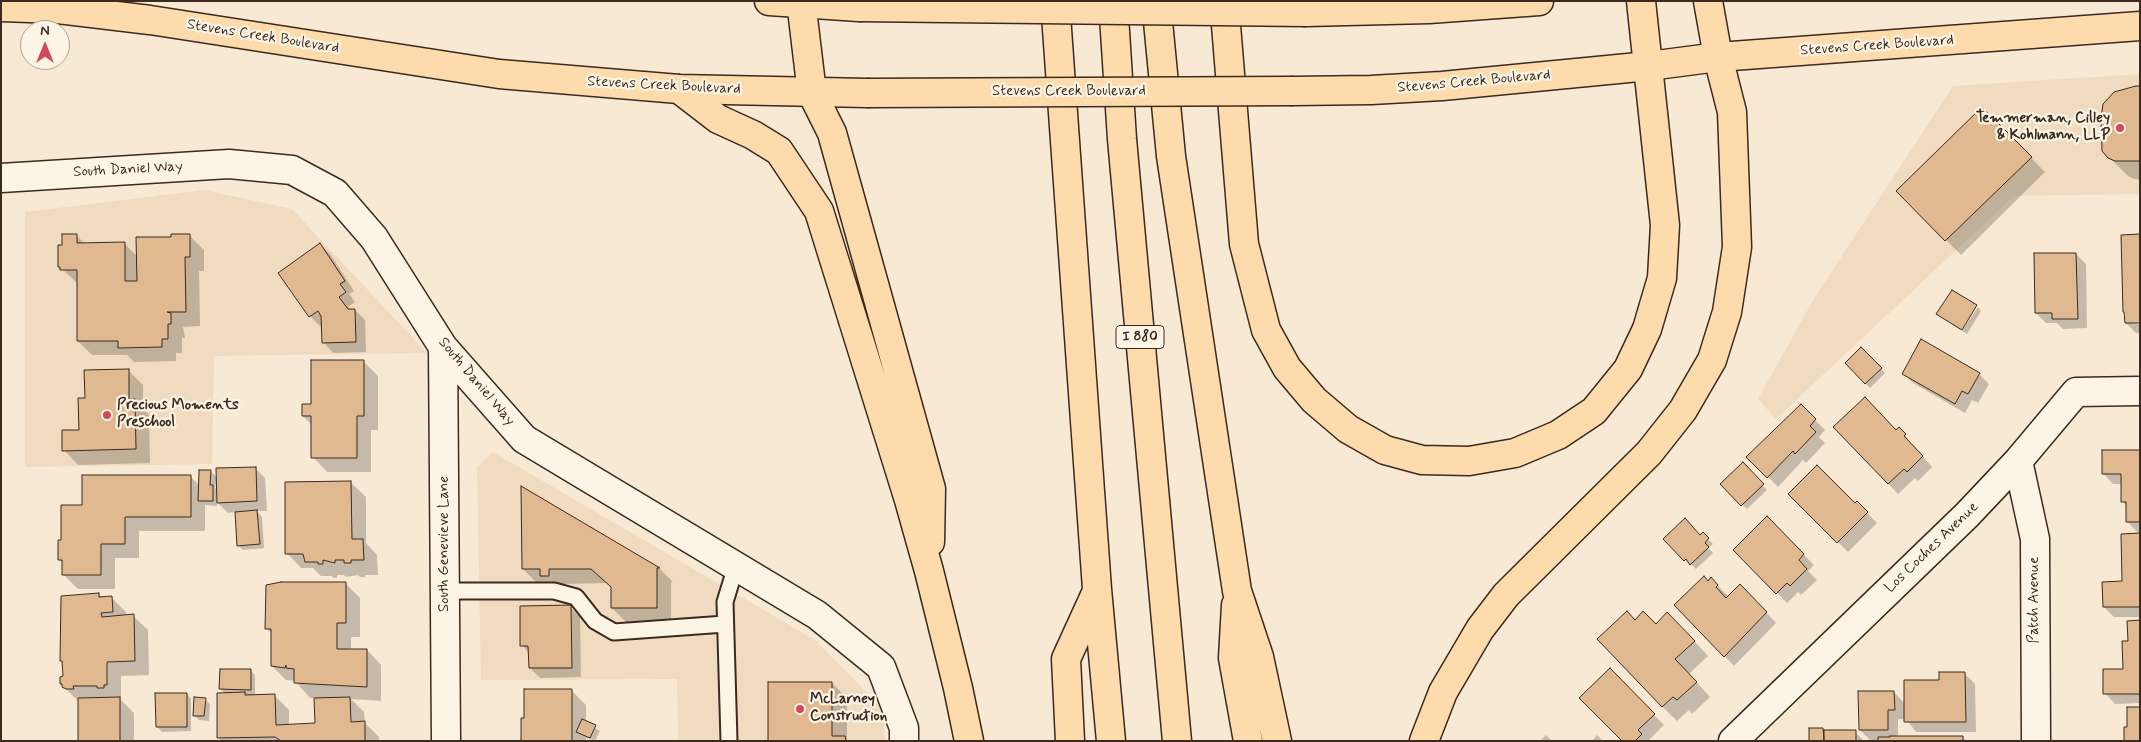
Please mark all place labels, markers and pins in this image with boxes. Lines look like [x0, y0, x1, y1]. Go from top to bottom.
place label: Temmerman, Cilley & Kohlmann, LLP [1976, 110, 2110, 145]
marker: Temmerman, Cilley & Kohlmann, LLP [2114, 122, 2126, 134]
place label: Precious Moments Preschool [117, 397, 239, 432]
marker: Precious Moments Preschool [101, 409, 113, 421]
place label: McLarney Construction [810, 691, 887, 726]
marker: McLarney Construction [794, 703, 806, 715]

